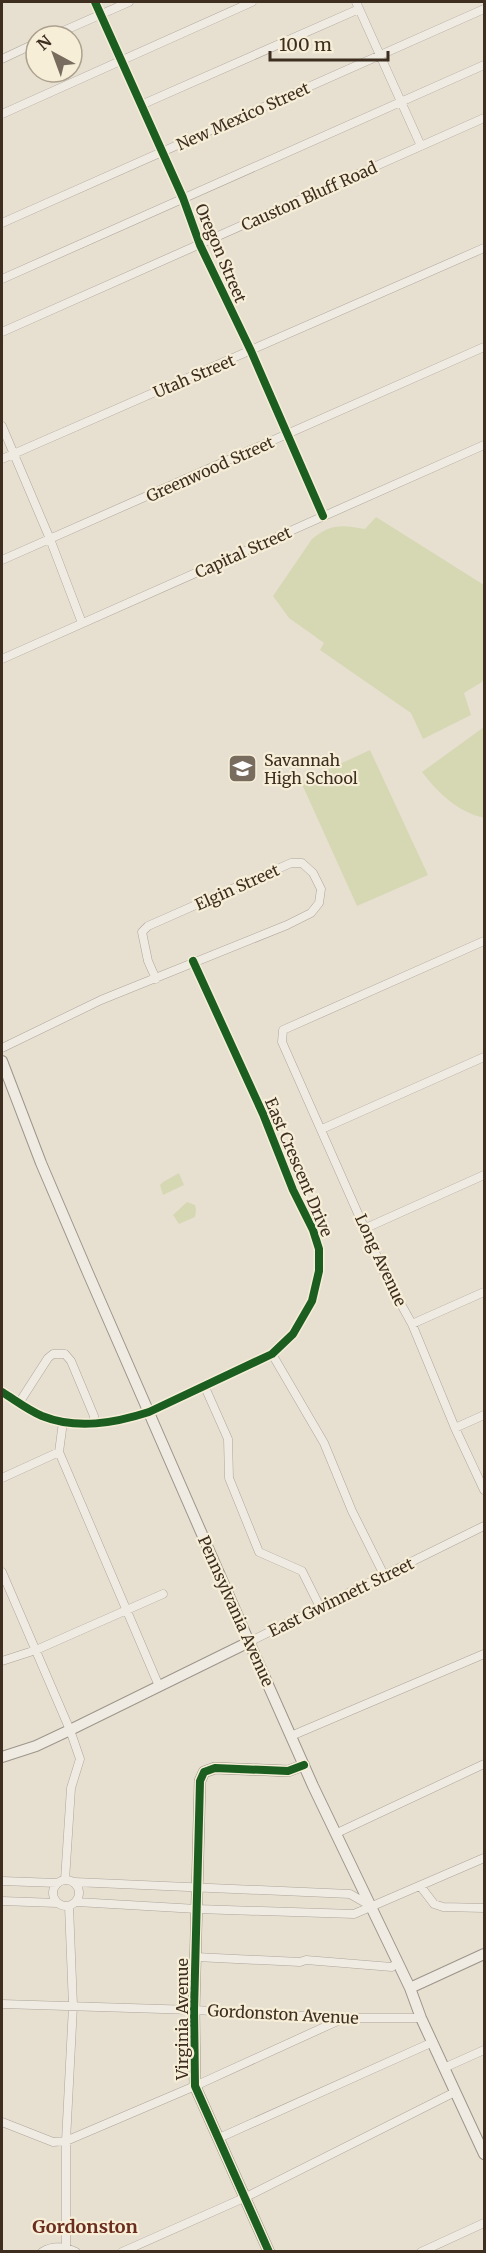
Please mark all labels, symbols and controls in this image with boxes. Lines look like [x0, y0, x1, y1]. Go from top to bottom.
north arrow [24, 24, 84, 84]
scale bar [270, 24, 388, 62]
text: N [33, 31, 56, 54]
text: 100 m [279, 33, 332, 56]
street label: New Mexico Street [173, 77, 313, 154]
street label: Causton Bluff Road [238, 157, 380, 235]
street label: Oregon Street [191, 200, 251, 306]
street label: Utah Street [150, 350, 239, 402]
street label: Greenwood Street [143, 432, 278, 506]
street label: Capital Street [192, 522, 295, 582]
place label: Savannah High School [264, 750, 358, 788]
school or university icon: Savannah High School [227, 753, 259, 785]
street label: Elgin Street [192, 859, 283, 915]
street label: East Crescent Drive [261, 1095, 337, 1239]
street label: Long Avenue [351, 1211, 411, 1309]
street label: Pennsylvania Avenue [194, 1533, 278, 1689]
street label: East Gwinnett Street [265, 1553, 418, 1641]
street label: Virginia Avenue [172, 1958, 192, 2081]
street label: Gordonston Avenue [207, 2000, 359, 2028]
district label: Gordonston [32, 2215, 138, 2238]

